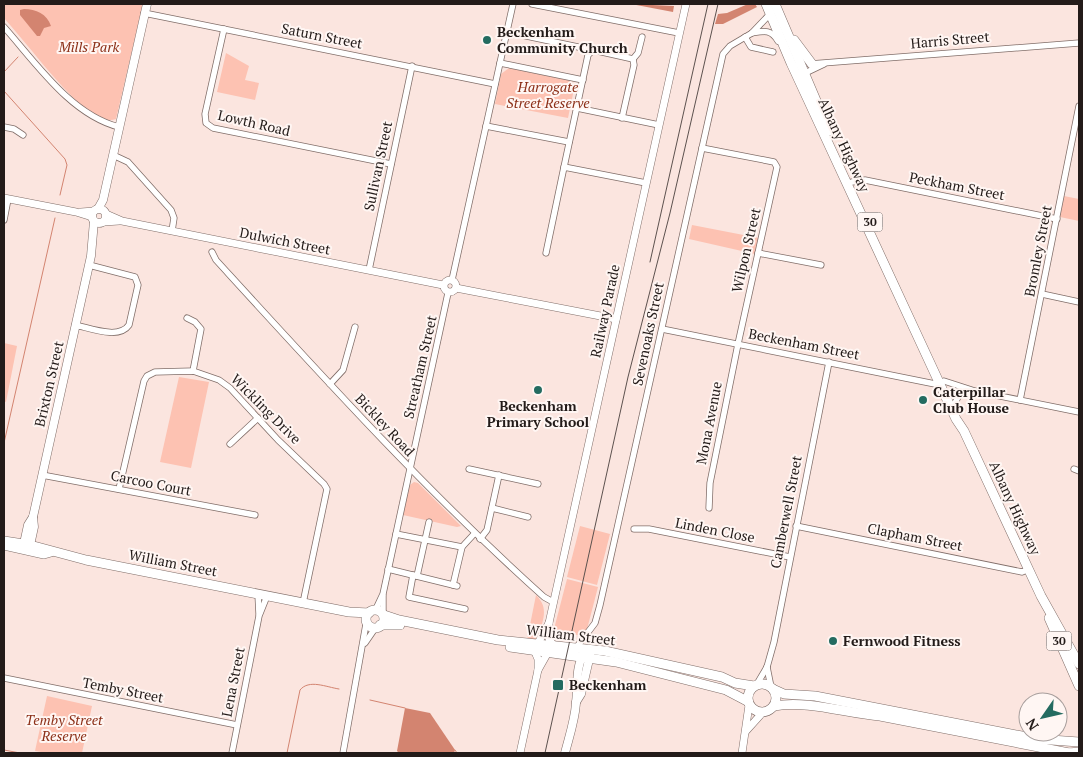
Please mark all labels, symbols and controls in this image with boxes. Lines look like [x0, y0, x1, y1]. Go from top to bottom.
street label: Saturn Street [280, 18, 365, 53]
place label: Beckenham Community Church [497, 22, 628, 57]
street label: Harris Street [910, 27, 991, 52]
marker: Beckenham Community Church [481, 34, 493, 46]
park label: Mills Park [58, 37, 120, 56]
park label: Harrogate Street Reserve [506, 77, 590, 112]
street label: Albany Highway [814, 95, 875, 196]
street label: Lowth Road [216, 105, 292, 140]
street label: Sullivan Street [359, 118, 396, 213]
street label: Peckham Street [908, 167, 1007, 204]
street label: Bromley Street [1019, 203, 1056, 298]
street label: Wilpon Street [727, 205, 765, 294]
road number: 30 [858, 212, 882, 232]
street label: Dulwich Street [238, 222, 333, 259]
street label: Railway Parade [585, 263, 624, 359]
street label: Sevenoaks Street [627, 280, 668, 387]
street label: Streatham Street [398, 313, 441, 420]
street label: Beckenham Street [747, 323, 862, 364]
street label: Brixton Street [29, 338, 68, 429]
street label: Wickling Drive [227, 369, 306, 448]
street label: Mona Avenue [691, 380, 726, 466]
place label: Caterpillar Club House [933, 382, 1010, 417]
marker: Beckenham Primary School [532, 384, 544, 396]
street label: Bickley Road [351, 389, 420, 460]
marker: Caterpillar Club House [917, 394, 929, 406]
place label: Beckenham Primary School [487, 396, 590, 431]
street label: Camberwell Street [765, 453, 806, 570]
street label: Albany Highway [985, 458, 1046, 559]
street label: Carcoo Court [109, 465, 194, 500]
street label: Linden Close [674, 512, 757, 547]
street label: Clapham Street [866, 518, 965, 555]
street label: William Street [127, 545, 220, 581]
street label: William Street [525, 620, 618, 650]
place label: Fernwood Fitness [843, 631, 961, 650]
road number: 30 [1046, 631, 1072, 650]
marker: Fernwood Fitness [827, 635, 839, 647]
street label: Lena Street [216, 645, 249, 719]
street label: Temby Street [81, 672, 166, 707]
place label: Beckenham [569, 675, 647, 694]
marker: Beckenham [551, 678, 565, 692]
north arrow [1018, 692, 1068, 742]
park label: Temby Street Reserve [25, 710, 103, 745]
text: N [1021, 715, 1043, 734]

